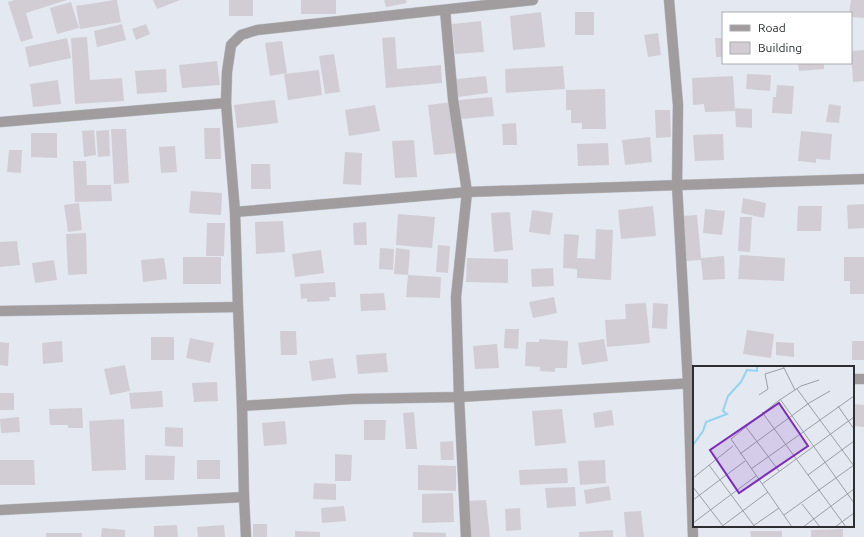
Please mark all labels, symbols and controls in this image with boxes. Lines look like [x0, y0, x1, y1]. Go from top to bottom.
legend [722, 12, 852, 64]
text: Road [758, 21, 786, 34]
text: Building [758, 41, 802, 54]
inset map [693, 366, 854, 527]

